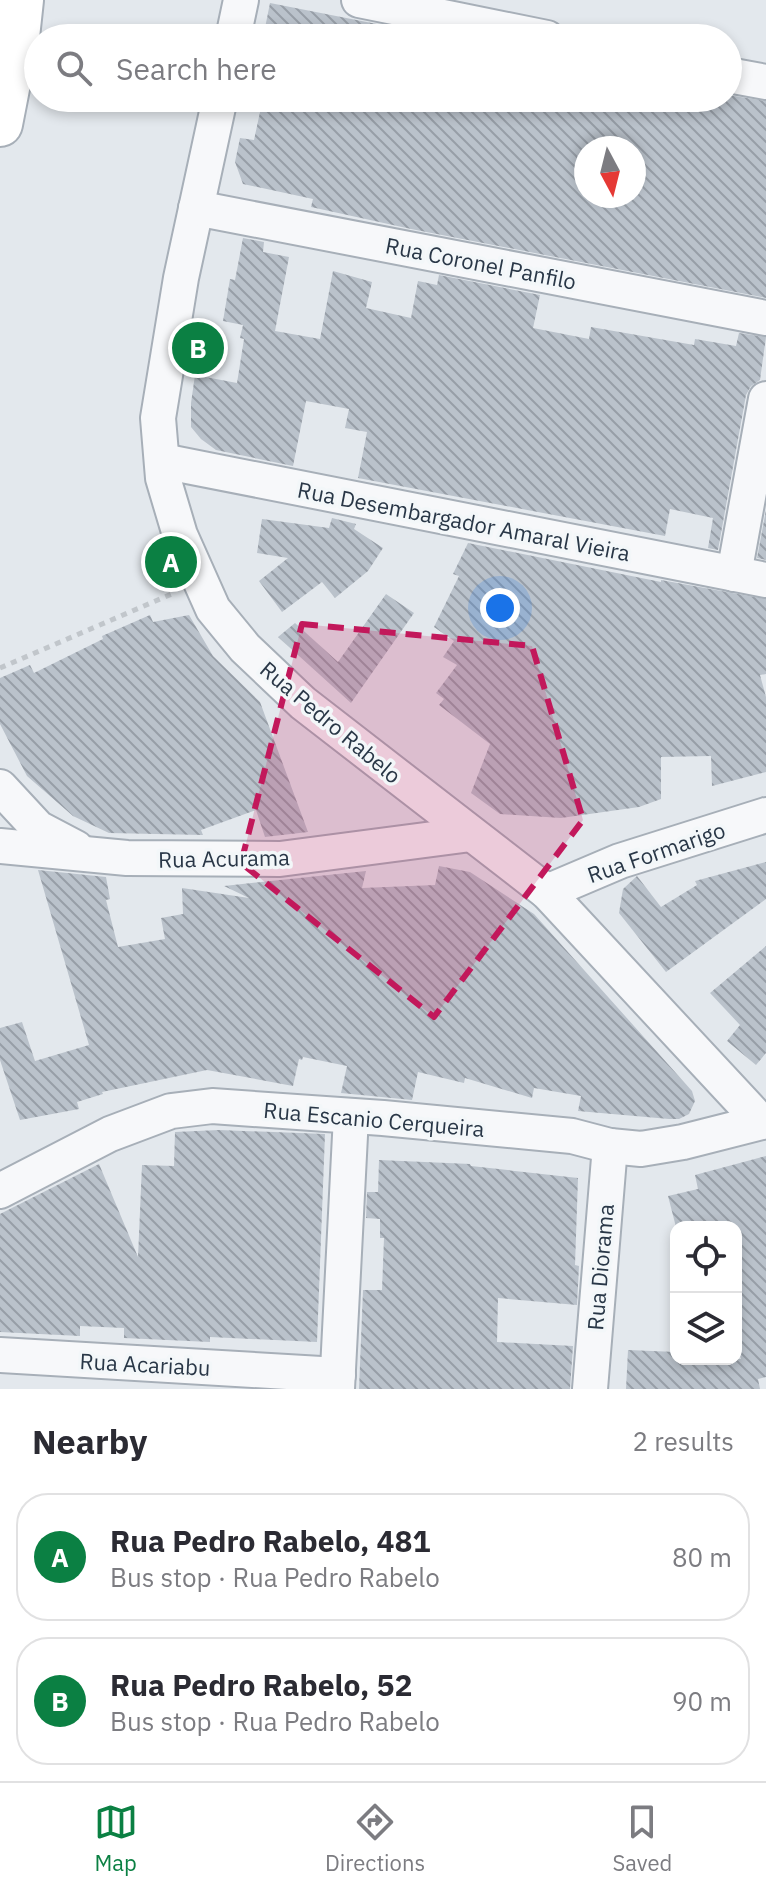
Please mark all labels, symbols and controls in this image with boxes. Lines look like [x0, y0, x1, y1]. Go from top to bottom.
search box [24, 24, 742, 112]
icon: search [52, 46, 96, 90]
text: Search here [116, 49, 277, 88]
north arrow [574, 136, 646, 208]
street label: Rua Coronel Panfilo [383, 230, 579, 296]
pin: B [172, 318, 224, 378]
street label: Rua Desembargador Amaral Vieira [295, 474, 633, 568]
pin: A [145, 532, 197, 592]
your location [480, 588, 520, 628]
street label: Rua Pedro Rabelo [254, 654, 408, 790]
street label: Rua Formarigo [583, 815, 729, 889]
street label: Rua Acurama [158, 842, 290, 874]
street label: Rua Escanio Cerqueira [262, 1095, 486, 1143]
street label: Rua Diorama [580, 1202, 620, 1331]
map controls [670, 1221, 742, 1365]
button: locate [670, 1221, 742, 1293]
button: layers [670, 1293, 742, 1365]
street label: Rua Acariabu [79, 1346, 211, 1382]
text: Nearby [32, 1419, 147, 1463]
text: 2 results [632, 1424, 734, 1458]
text: Rua Pedro Rabelo, 481 [110, 1521, 430, 1560]
text: A [51, 1540, 69, 1574]
text: 80 m [672, 1540, 732, 1574]
text: Bus stop · Rua Pedro Rabelo [110, 1560, 440, 1594]
text: Rua Pedro Rabelo, 52 [110, 1665, 412, 1704]
text: B [51, 1684, 69, 1718]
text: 90 m [672, 1684, 732, 1718]
text: Bus stop · Rua Pedro Rabelo [110, 1704, 440, 1738]
tab: Map [94, 1800, 138, 1877]
tab: Directions [325, 1800, 425, 1877]
tab: Saved [612, 1800, 672, 1877]

